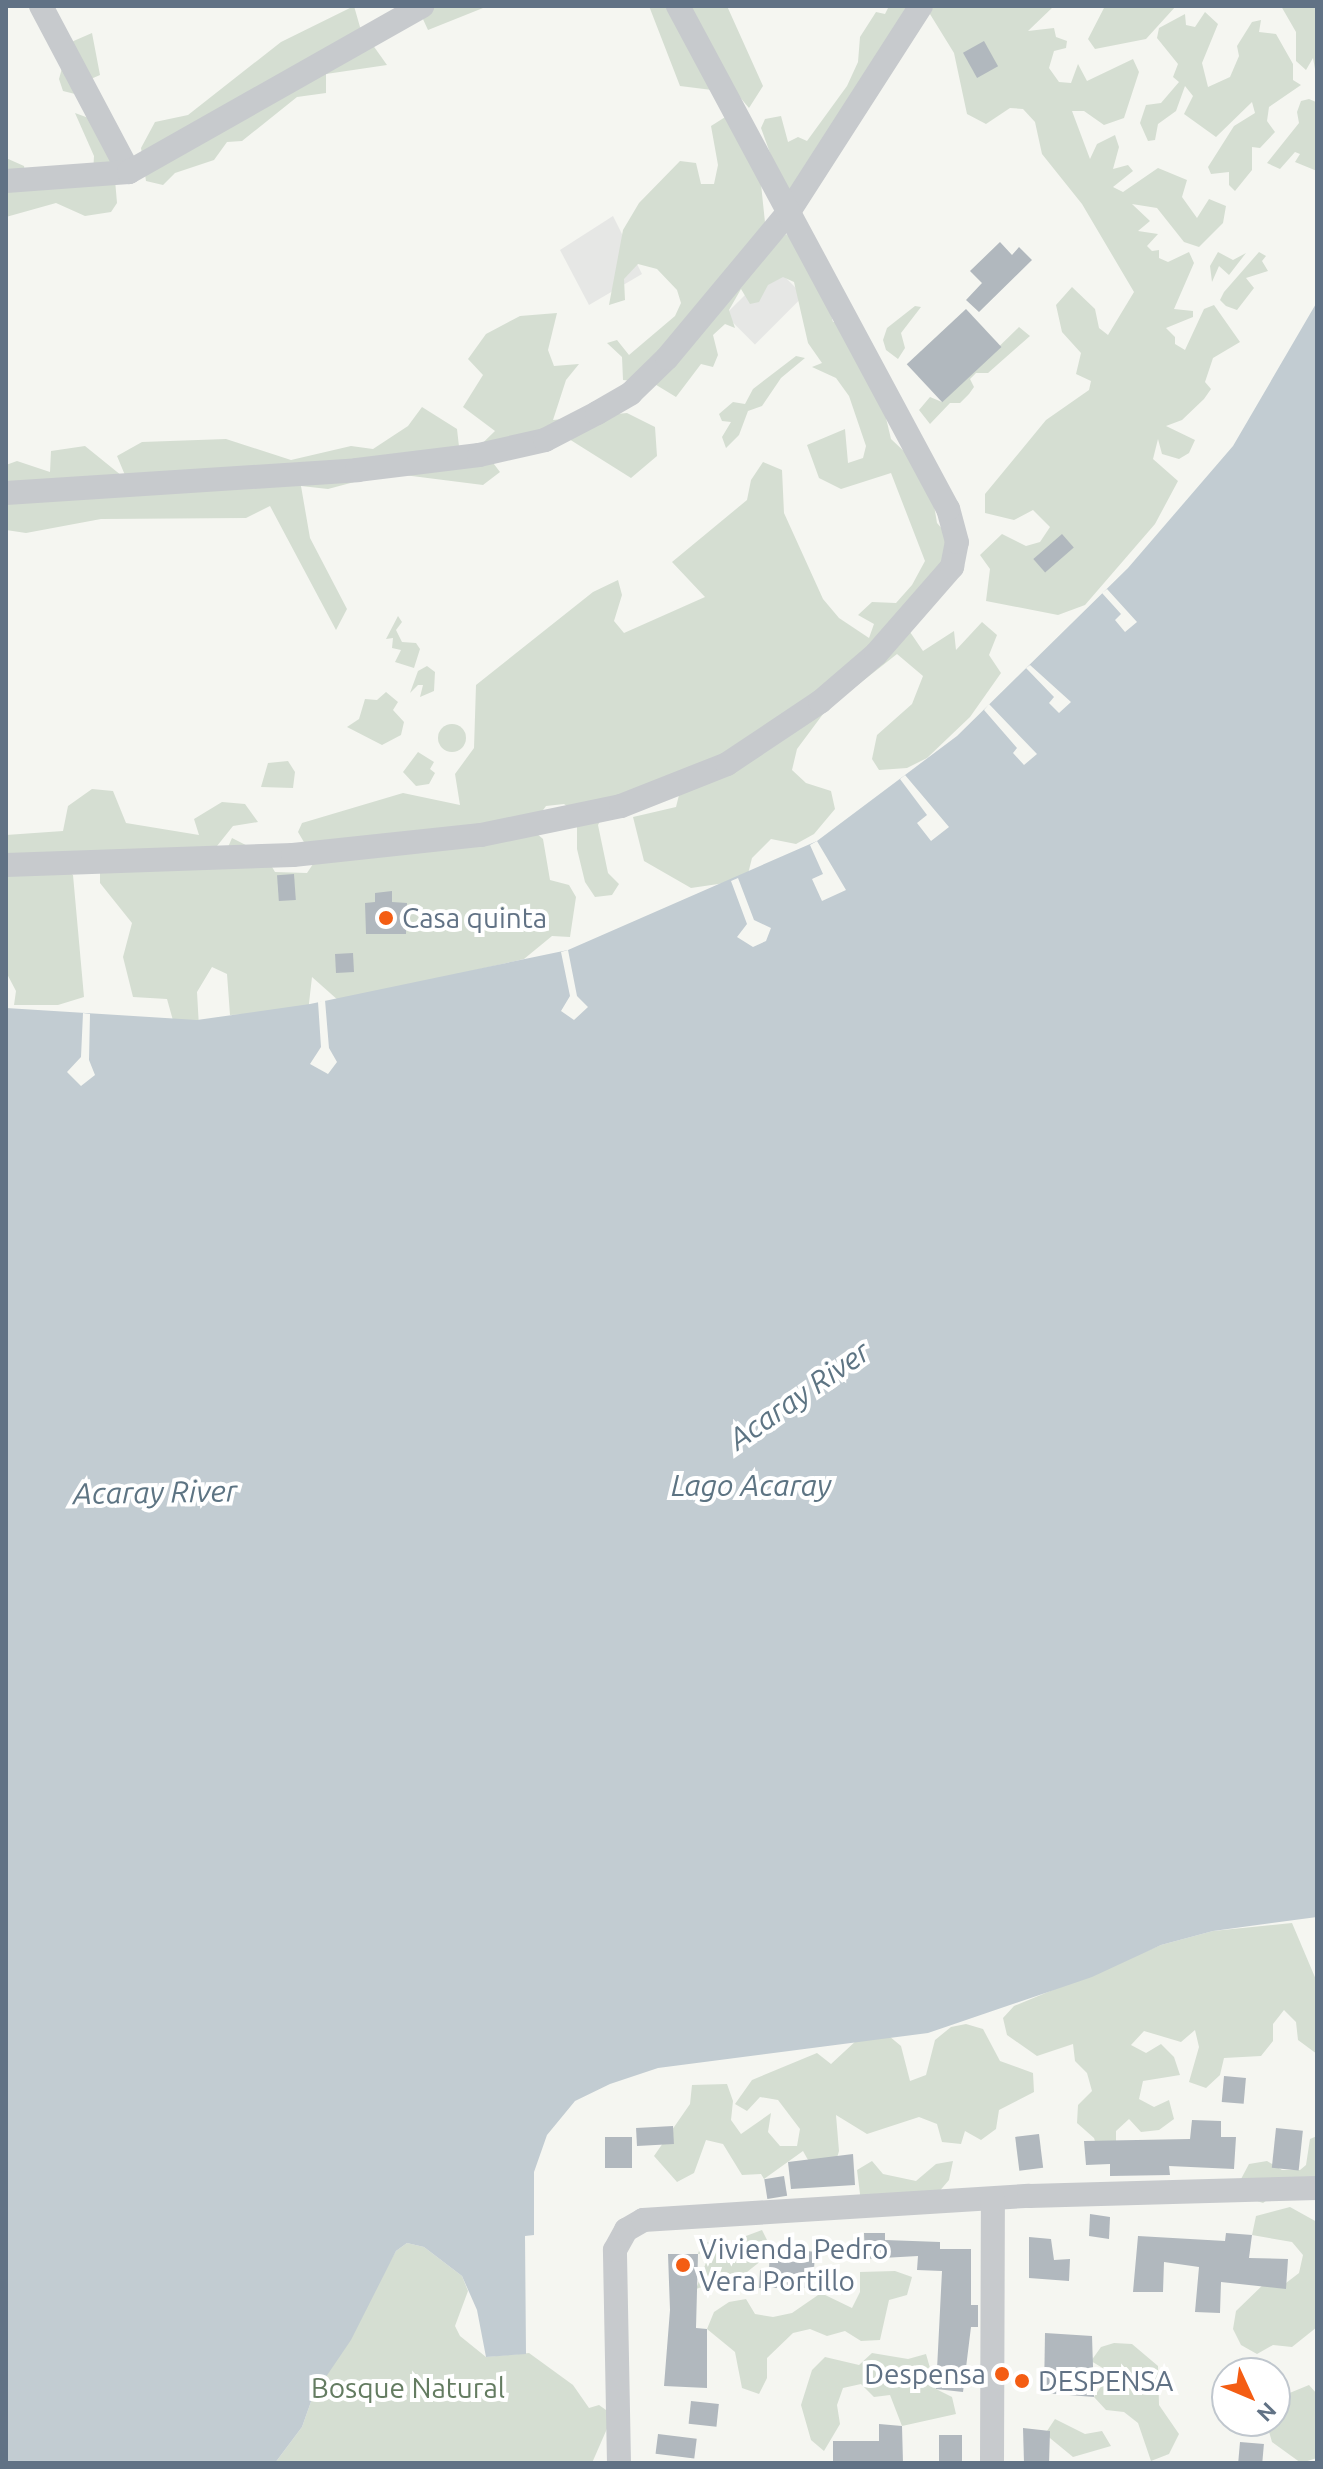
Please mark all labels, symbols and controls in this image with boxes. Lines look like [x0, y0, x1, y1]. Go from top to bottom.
place label: Casa quinta [402, 901, 547, 935]
marker: Casa quinta [377, 909, 395, 927]
water label: Acaray River [721, 1333, 877, 1457]
water label: Lago Acaray [671, 1467, 831, 1503]
water label: Acaray River [72, 1473, 238, 1511]
place label: Vivienda Pedro Vera Portillo [699, 2232, 889, 2298]
marker: Vivienda Pedro Vera Portillo [674, 2256, 692, 2274]
place label: Despensa [864, 2357, 986, 2391]
north arrow [1211, 2357, 1291, 2437]
place label: DESPENSA [1038, 2364, 1173, 2398]
marker: Despensa [993, 2365, 1011, 2383]
park label: Bosque Natural [311, 2371, 505, 2405]
marker: DESPENSA [1013, 2372, 1031, 2390]
text: N [1252, 2398, 1282, 2427]

